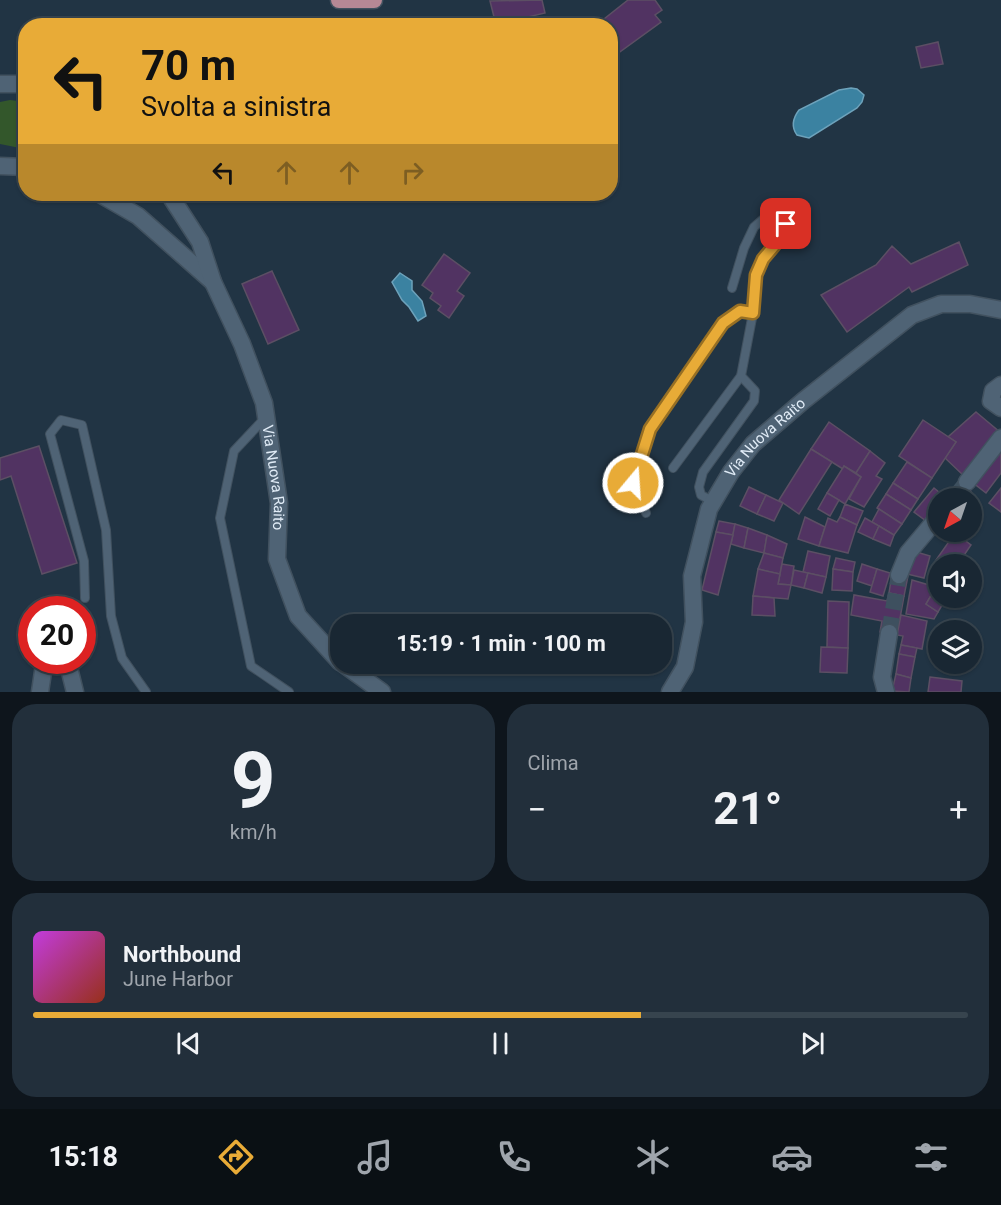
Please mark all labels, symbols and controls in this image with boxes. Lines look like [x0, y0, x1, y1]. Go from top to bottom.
text: 70 m [141, 41, 236, 90]
icon: left [42, 42, 120, 120]
text: Svolta a sinistra [141, 91, 332, 123]
icon: left [207, 156, 240, 189]
icon: ahead [270, 156, 303, 189]
icon: ahead [333, 156, 366, 189]
icon: right [396, 156, 429, 189]
pin [760, 198, 811, 249]
icon: arrive [769, 207, 802, 240]
street label: Via Nuova Raito [721, 394, 809, 481]
street label: Via Nuova Raito [258, 424, 288, 531]
position arrow [601, 451, 665, 515]
north arrow [928, 488, 982, 542]
map controls [928, 488, 982, 674]
button: sound [928, 554, 982, 608]
speed limit sign: 20 [18, 596, 96, 674]
button: layers [928, 620, 982, 674]
text: 15:19 · 1 min · 100 m [396, 631, 606, 656]
text: 9 [231, 735, 276, 826]
text: Clima [528, 751, 579, 775]
text: 21° [713, 782, 782, 835]
text: − [528, 790, 546, 829]
text: + [949, 790, 968, 829]
text: km/h [230, 820, 277, 844]
text: Northbound [123, 942, 241, 967]
text: June Harbor [123, 967, 233, 991]
icon: previous [172, 1027, 205, 1060]
icon: pause [484, 1027, 517, 1060]
icon: next [796, 1027, 829, 1060]
icon: directions [215, 1136, 257, 1178]
icon: music [354, 1136, 396, 1178]
icon: phone [493, 1136, 535, 1178]
icon: climate [632, 1136, 674, 1178]
icon: car [771, 1136, 813, 1178]
icon: filters [910, 1136, 952, 1178]
text: 15:18 [49, 1141, 118, 1173]

